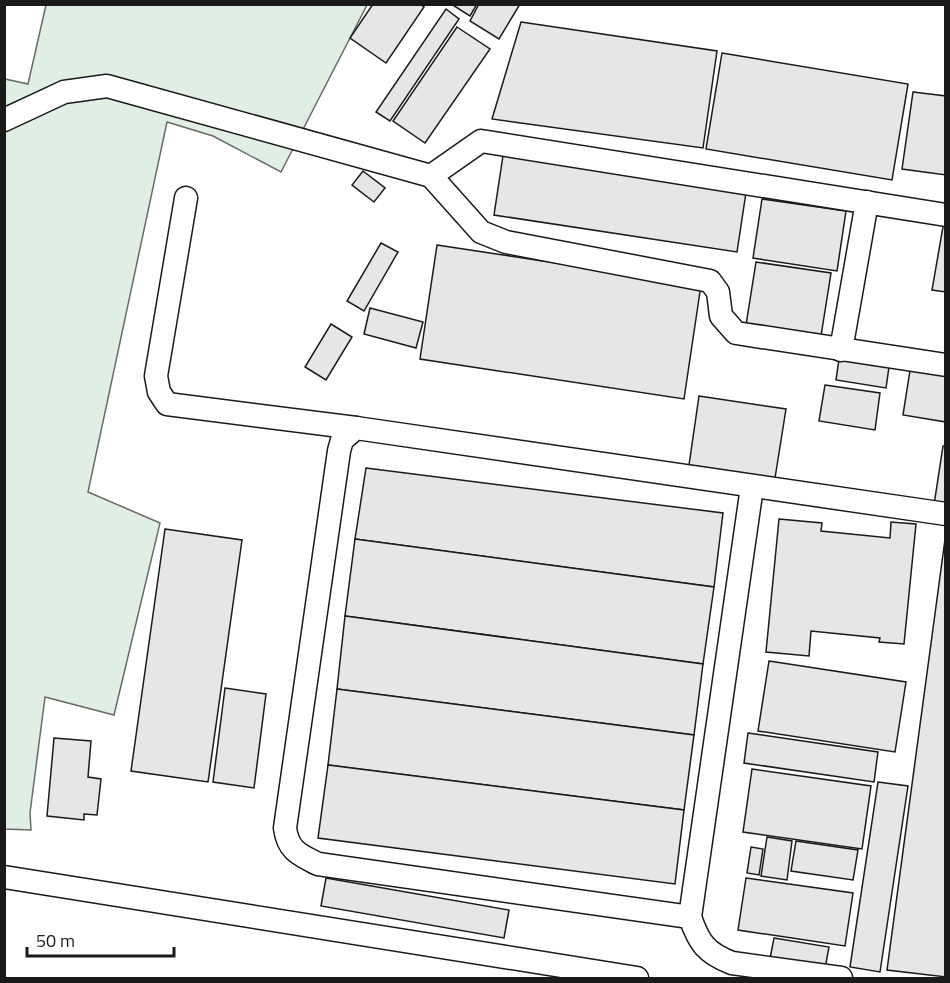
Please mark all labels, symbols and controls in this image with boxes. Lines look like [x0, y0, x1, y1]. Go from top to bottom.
scale bar [27, 920, 174, 958]
text: 50 m [36, 927, 75, 954]

